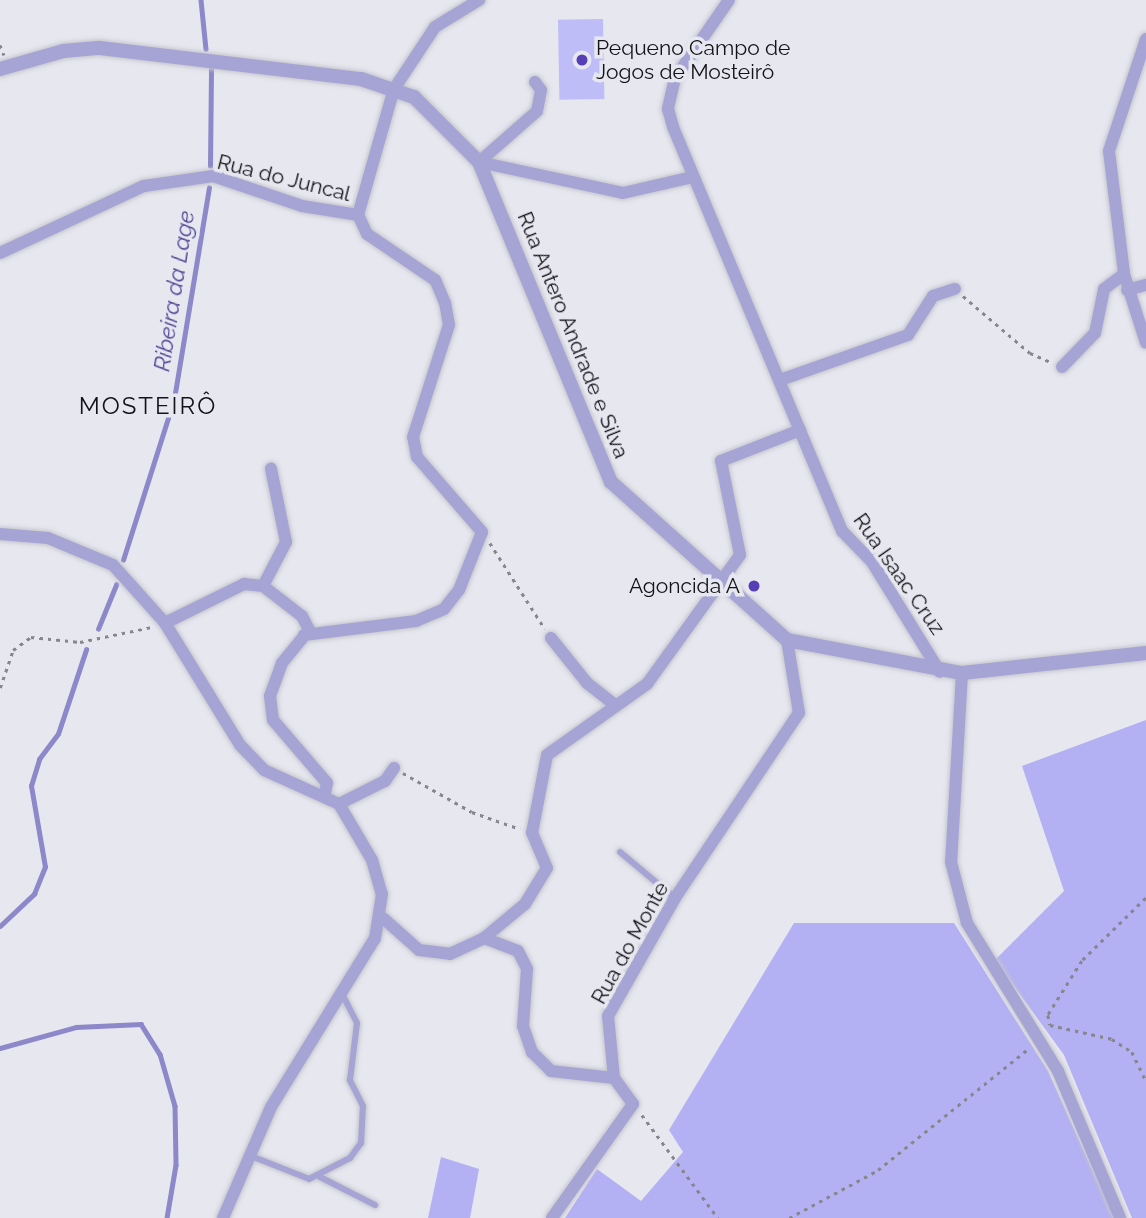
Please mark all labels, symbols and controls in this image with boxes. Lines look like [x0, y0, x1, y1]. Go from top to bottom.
place label: Pequeno Campo de Jogos de Mosteirô [596, 35, 790, 85]
marker: Pequeno Campo de Jogos de Mosteirô [574, 52, 590, 68]
street label: Rua do Juncal [214, 149, 354, 207]
street label: Rua Antero Andrade e Silva [512, 207, 634, 463]
water label: Ribeira da Lage [148, 209, 200, 373]
district label: MOSTEIRÔ [80, 392, 216, 420]
street label: Rua Isaac Cruz [848, 508, 950, 640]
place label: Agoncida A [628, 573, 740, 599]
marker: Agoncida A [746, 578, 762, 594]
street label: Rua do Monte [586, 878, 674, 1008]

